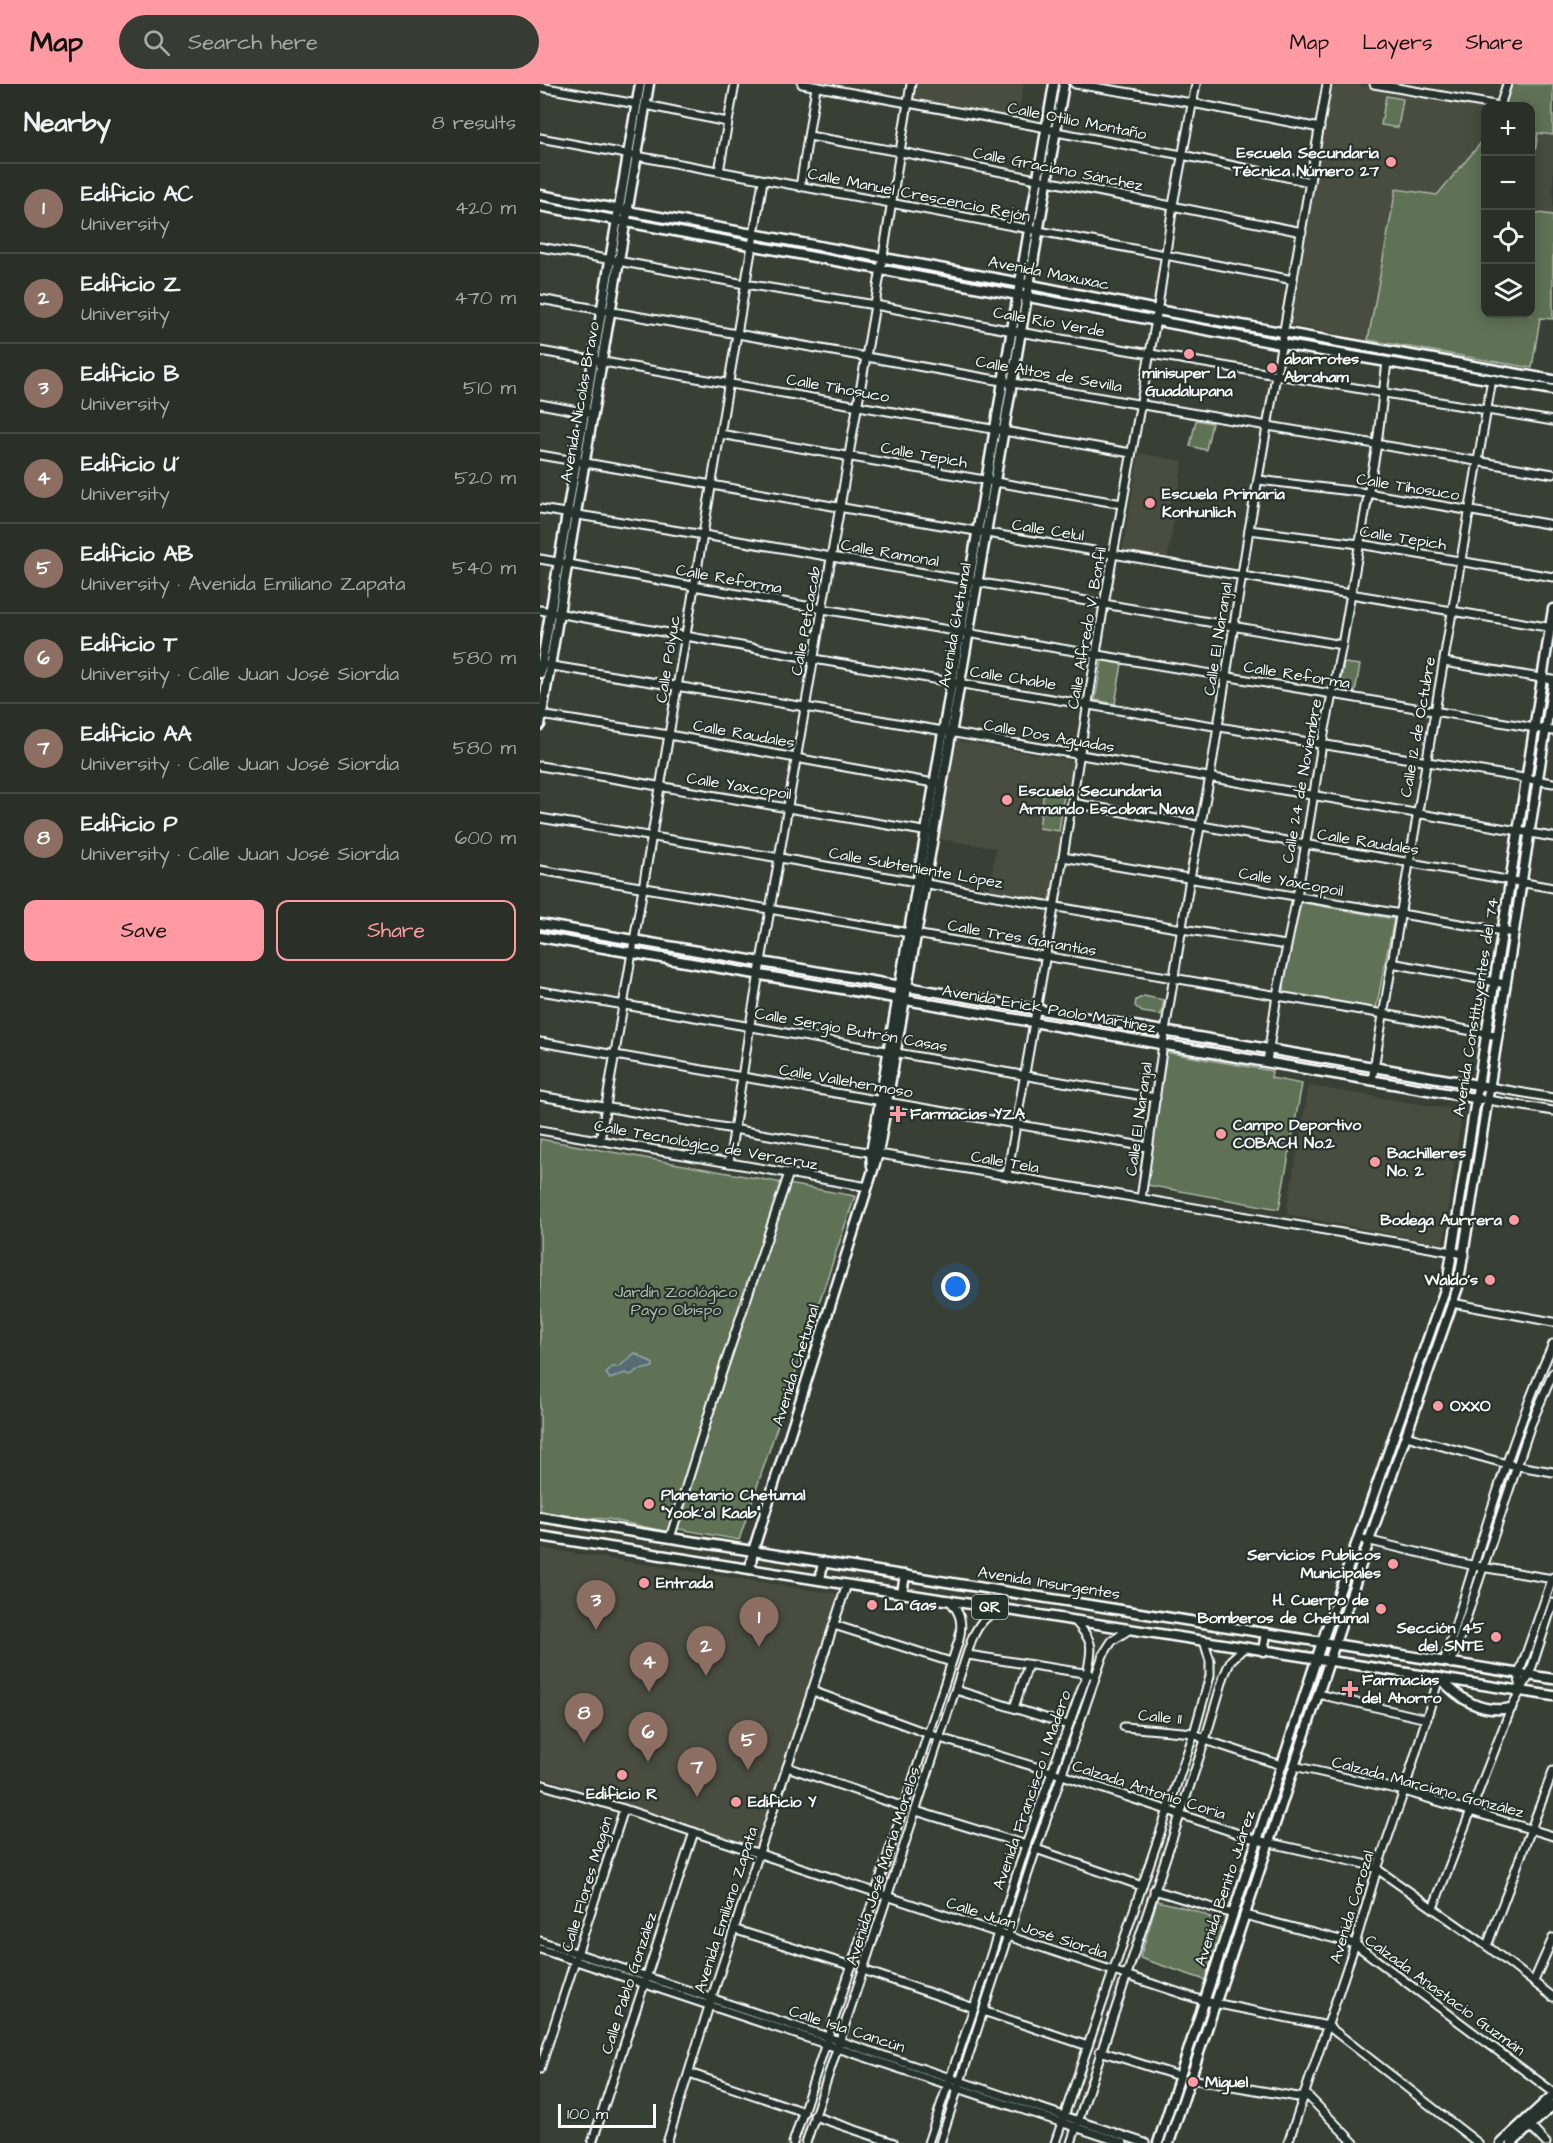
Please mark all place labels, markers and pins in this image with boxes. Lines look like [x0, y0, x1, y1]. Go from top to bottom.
place label: Escuela Secundaria Técnica Número 27 [1232, 142, 1380, 182]
marker: Escuela Secundaria Técnica Número 27 [1384, 155, 1398, 169]
marker: minisuper La Guadalupana [1182, 347, 1196, 361]
place label: abarrotes Abraham [1283, 348, 1359, 388]
marker: abarrotes Abraham [1265, 361, 1279, 375]
place label: minisuper La Guadalupana [1142, 362, 1237, 402]
place label: Escuela Primaria Konhunlich [1162, 483, 1286, 523]
marker: Escuela Primaria Konhunlich [1143, 496, 1157, 510]
place label: Escuela Secundaria Armando Escobar Nava [1019, 780, 1195, 820]
marker: Escuela Secundaria Armando Escobar Nava [1000, 793, 1014, 807]
place label: Farmacias YZA [910, 1103, 1026, 1125]
marker: Farmacias YZA [891, 1107, 905, 1121]
place label: Campo Deportivo COBACH No.2 [1233, 1114, 1362, 1154]
marker: Campo Deportivo COBACH No.2 [1214, 1127, 1228, 1141]
place label: Bachilleres No. 2 [1387, 1142, 1466, 1182]
marker: Bachilleres No. 2 [1368, 1155, 1382, 1169]
place label: Bodega Aurrera [1380, 1209, 1503, 1233]
marker: Bodega Aurrera [1507, 1213, 1521, 1227]
place label: Waldo's [1423, 1269, 1478, 1291]
marker: Waldo's [1483, 1273, 1497, 1287]
place label: OXXO [1450, 1395, 1491, 1417]
marker: OXXO [1431, 1399, 1445, 1413]
place label: Planetario Chetumal "Yook'ol Kaab" [661, 1484, 806, 1524]
marker: Planetario Chetumal "Yook'ol Kaab" [642, 1497, 656, 1511]
place label: Servicios Publicos Municipales [1246, 1544, 1381, 1584]
marker: Servicios Publicos Municipales [1386, 1557, 1400, 1571]
place label: Entrada [656, 1572, 714, 1594]
marker: Entrada [637, 1576, 651, 1590]
pin: 3 [576, 1580, 616, 1630]
place label: H. Cuerpo de Bomberos de Chetumal [1197, 1589, 1369, 1629]
place label: La Gas [884, 1594, 937, 1616]
pin: 1 [740, 1598, 778, 1647]
marker: La Gas [865, 1598, 879, 1612]
marker: H. Cuerpo de Bomberos de Chetumal [1374, 1602, 1388, 1616]
place label: Sección 45 del SNTE [1396, 1617, 1485, 1657]
pin: 2 [686, 1626, 726, 1676]
marker: Sección 45 del SNTE [1489, 1630, 1503, 1644]
pin: 4 [630, 1642, 668, 1692]
place label: Farmacias del Ahorro [1361, 1669, 1443, 1709]
marker: Farmacias del Ahorro [1343, 1682, 1357, 1696]
pin: 8 [564, 1694, 603, 1743]
pin: 6 [628, 1712, 668, 1762]
pin: 5 [728, 1720, 768, 1770]
pin: 7 [678, 1748, 716, 1797]
marker: Edificio R [615, 1768, 629, 1782]
place label: Edificio R [586, 1783, 658, 1805]
place label: Edificio Y [748, 1791, 817, 1813]
marker: Edificio Y [729, 1795, 743, 1809]
place label: Miguel [1205, 2071, 1249, 2095]
marker: Miguel [1186, 2075, 1200, 2089]

